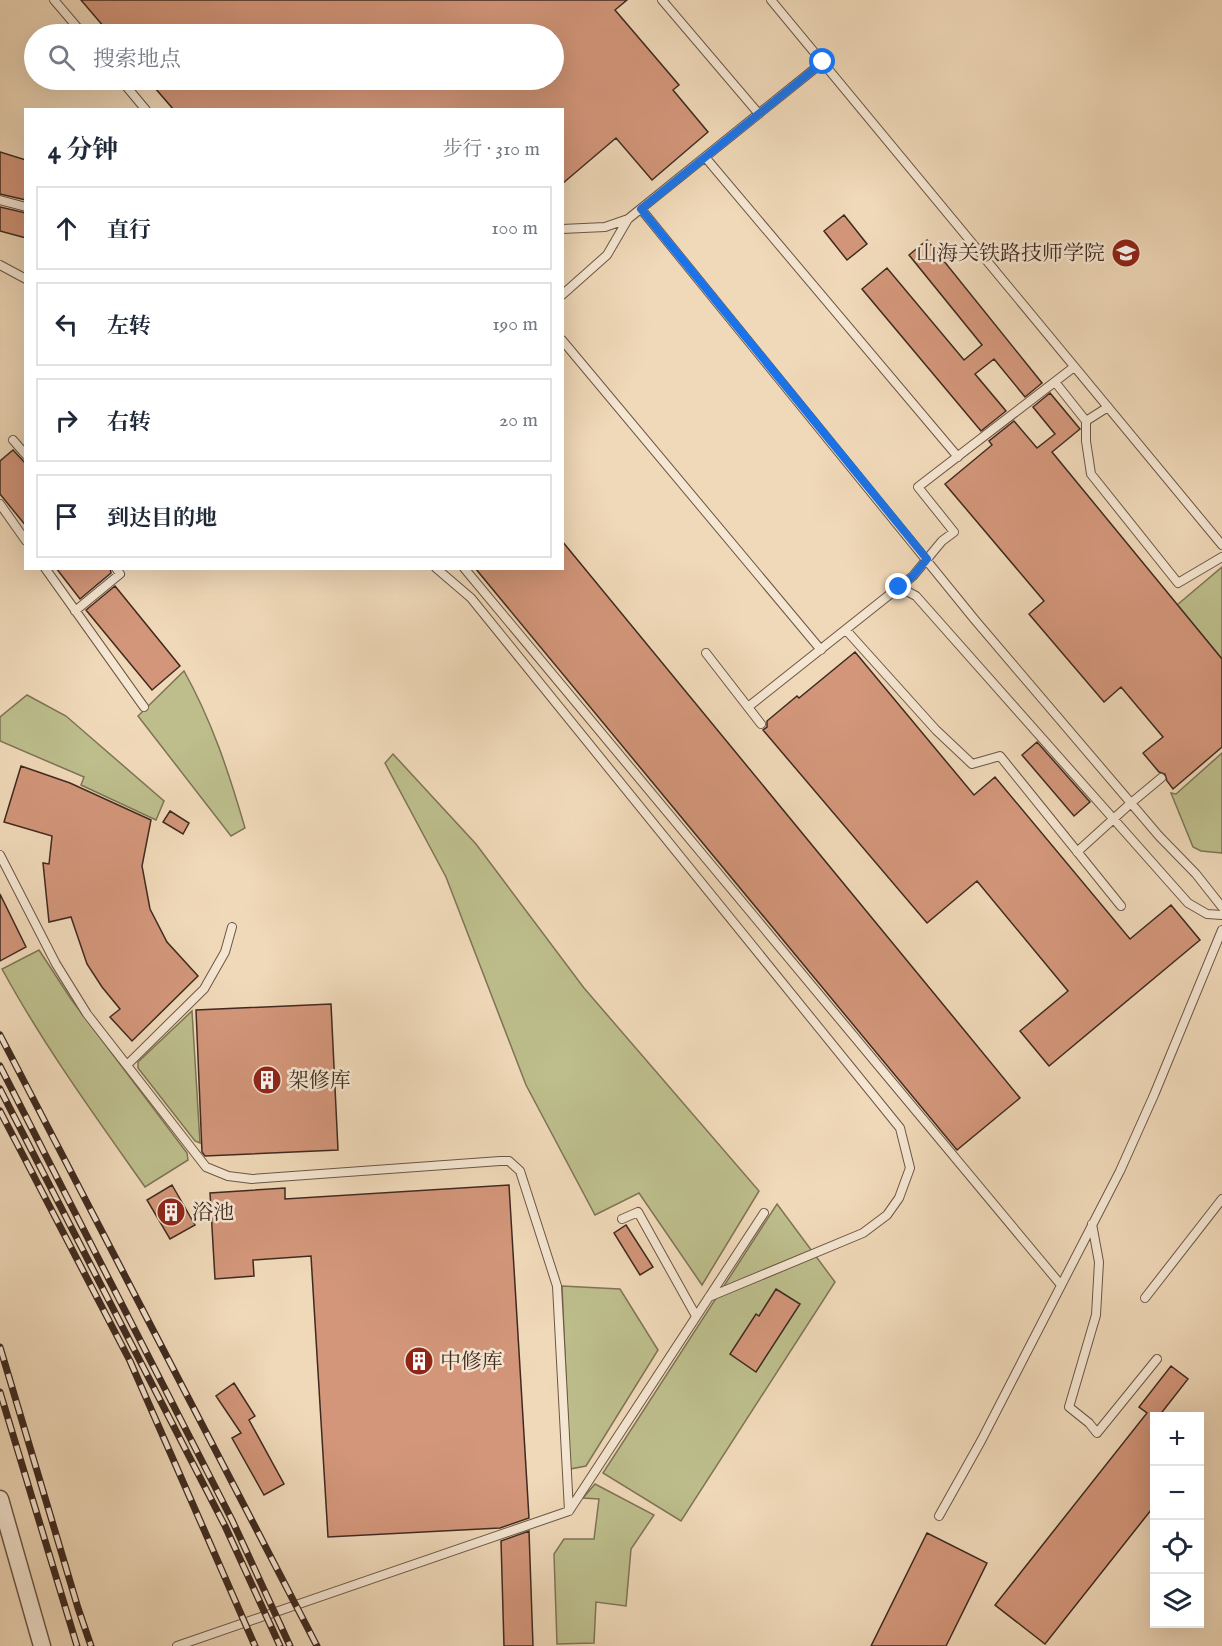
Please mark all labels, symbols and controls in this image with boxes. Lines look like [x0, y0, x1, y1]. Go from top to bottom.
search box [24, 24, 564, 90]
icon: search [45, 41, 78, 74]
text: 搜索地点 [93, 46, 181, 74]
route start [809, 48, 835, 74]
text: 4 分钟 [48, 134, 118, 167]
text: 步行 · 310 m [442, 137, 540, 162]
icon: ahead [50, 212, 83, 245]
text: 100 m [491, 216, 538, 241]
text: 直行 [107, 217, 151, 245]
school or university icon: 山海关铁路技师学院 [1110, 237, 1142, 269]
place label: 山海关铁路技师学院 [916, 241, 1105, 268]
icon: left [50, 308, 83, 341]
text: 190 m [492, 312, 538, 337]
text: 左转 [107, 313, 151, 341]
icon: right [50, 404, 83, 437]
text: 20 m [499, 408, 538, 433]
text: 右转 [107, 409, 151, 437]
icon: arrive [50, 500, 83, 533]
text: 到达目的地 [107, 505, 217, 533]
route end [885, 573, 911, 599]
building icon: 架修库 [251, 1064, 283, 1096]
place label: 架修库 [288, 1068, 351, 1095]
building icon: 浴池 [155, 1196, 187, 1228]
place label: 浴池 [192, 1200, 234, 1227]
building icon: 中修库 [403, 1345, 435, 1377]
place label: 中修库 [440, 1349, 503, 1376]
map controls [1150, 1412, 1204, 1628]
button: + [1150, 1412, 1204, 1466]
button: − [1150, 1466, 1204, 1520]
button: locate [1150, 1520, 1204, 1574]
button: layers [1150, 1574, 1204, 1628]

